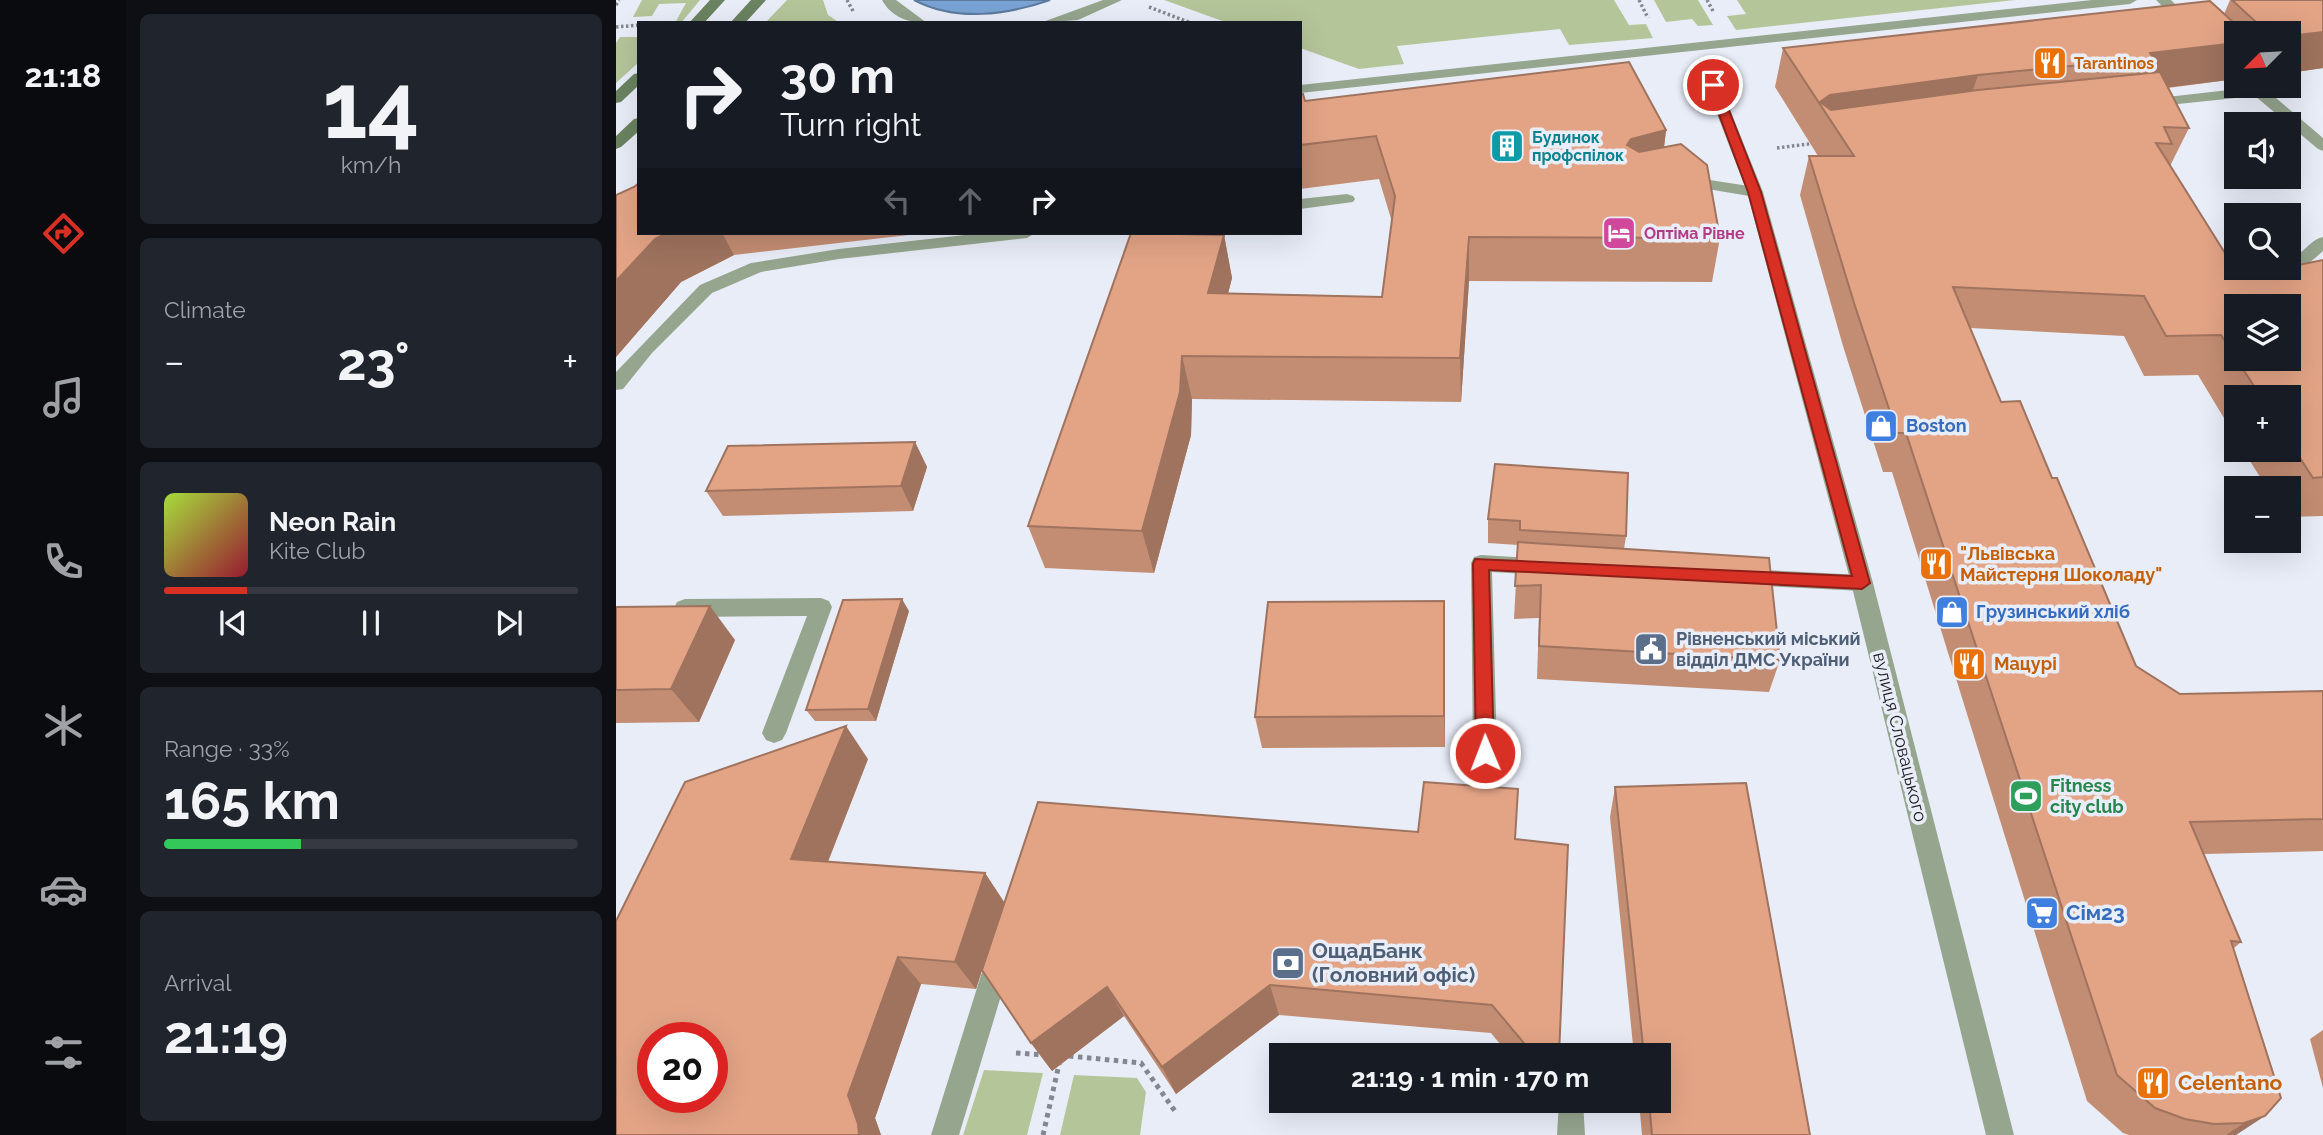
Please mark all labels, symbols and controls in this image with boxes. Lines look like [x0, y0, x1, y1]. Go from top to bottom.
north arrow [2224, 21, 2301, 98]
map controls [2224, 21, 2301, 553]
restaurant icon: Tarantinos [2031, 44, 2069, 82]
text: 30 m [780, 47, 895, 104]
icon: right [665, 49, 756, 140]
text: 14 [323, 52, 419, 159]
place label: Tarantinos [2074, 54, 2154, 73]
pin [1683, 55, 1743, 115]
text: 21:18 [25, 57, 101, 94]
icon: arrive [1694, 66, 1732, 104]
text: Turn right [780, 106, 921, 143]
button: sound [2224, 112, 2301, 189]
building icon: Будинок профспілок [1488, 127, 1526, 165]
place label: Будинок профспілок [1532, 128, 1624, 165]
text: km/h [341, 151, 401, 178]
icon: left [878, 182, 916, 220]
icon: ahead [951, 182, 989, 220]
icon: right [1024, 182, 1062, 220]
button: search [2224, 203, 2301, 280]
icon: directions [39, 209, 88, 258]
hotel icon: Оптіма Рівне [1600, 214, 1638, 252]
place label: Оптіма Рівне [1644, 224, 1745, 243]
button: layers [2224, 294, 2301, 371]
text: Climate [164, 296, 246, 323]
text: 23° [337, 331, 410, 392]
text: − [164, 339, 184, 384]
text: + [562, 339, 578, 384]
icon: music [39, 373, 88, 422]
button: + [2224, 385, 2301, 462]
shop icon: Boston [1862, 407, 1900, 445]
place label: Boston [1906, 415, 1967, 436]
button: − [2224, 476, 2301, 553]
text: Neon Rain [269, 507, 396, 537]
icon: phone [39, 537, 88, 586]
text: Kite Club [269, 537, 366, 564]
place label: "Львівська Майстерня Шоколаду" [1960, 543, 2162, 585]
restaurant icon: "Львівська Майстерня Шоколаду" [1917, 545, 1955, 583]
shop icon: Грузинський хліб [1933, 593, 1971, 631]
place label: Грузинський хліб [1976, 601, 2130, 622]
icon: previous [214, 604, 252, 642]
icon: pause [352, 604, 390, 642]
icon: next [490, 604, 528, 642]
place label: Рівненський міський відділ ДМС України [1676, 628, 1861, 670]
public building icon: Рівненський міський відділ ДМС України [1632, 630, 1670, 668]
restaurant icon: Мацурі [1950, 645, 1988, 683]
street label: вулиця Словацького [1869, 650, 1932, 824]
place label: Мацурі [1994, 653, 2057, 674]
icon: climate [39, 701, 88, 750]
position arrow [1448, 716, 1522, 790]
text: Range · 33% [164, 735, 290, 762]
text: 165 km [164, 770, 340, 831]
place label: Fitness city club [2050, 775, 2124, 817]
sports icon: Fitness city club [2007, 777, 2045, 815]
icon: car [39, 865, 88, 914]
supermarket icon: Сім23 [2023, 894, 2061, 932]
place label: Сім23 [2066, 900, 2125, 925]
place label: ОщадБанк (Головний офіс) [1312, 938, 1475, 987]
bank icon: ОщадБанк (Головний офіс) [1269, 944, 1307, 982]
text: Arrival [164, 969, 231, 996]
text: 21:19 [164, 1004, 288, 1065]
speed limit sign: 20 [637, 1022, 728, 1113]
icon: filters [39, 1028, 88, 1077]
text: 21:19 · 1 min · 170 m [1351, 1063, 1589, 1093]
restaurant icon: Celentano [2134, 1064, 2172, 1102]
place label: Celentano [2178, 1070, 2283, 1095]

